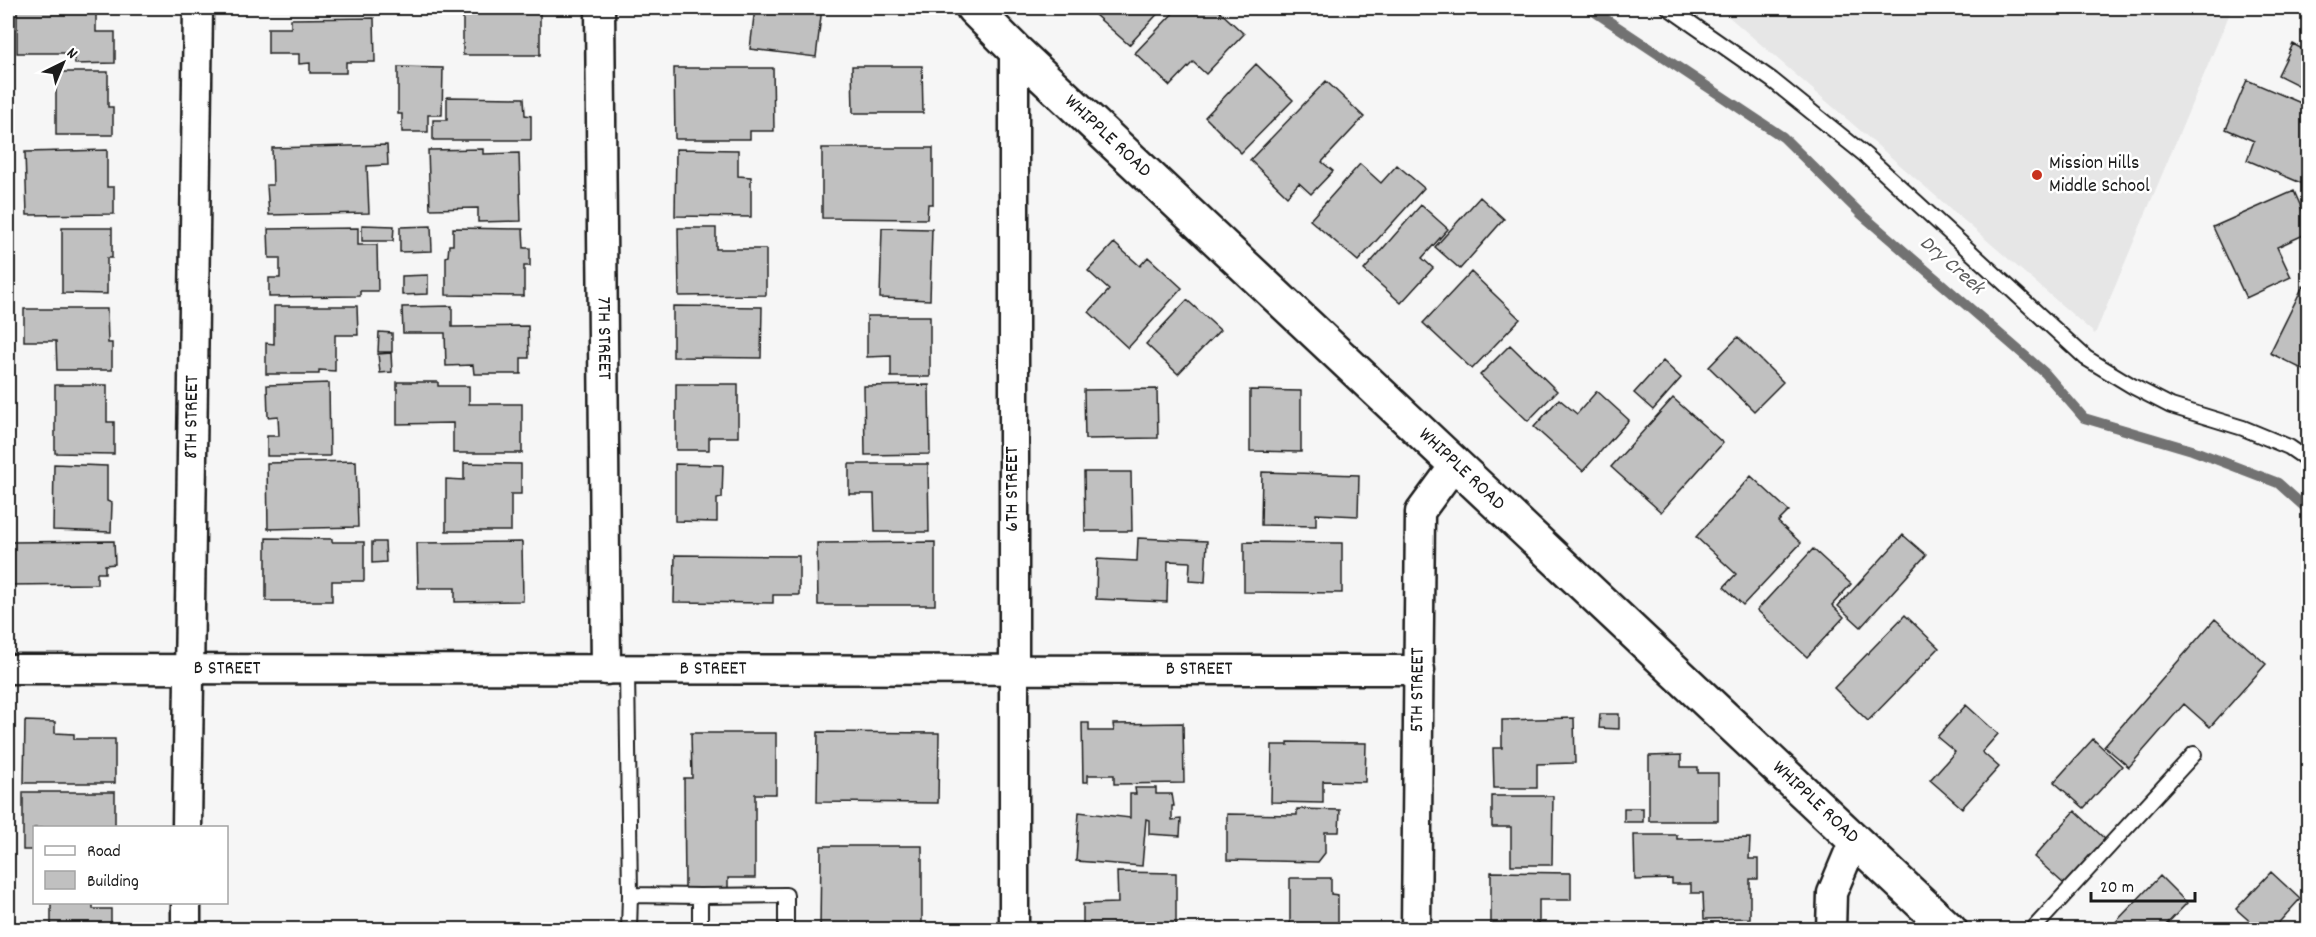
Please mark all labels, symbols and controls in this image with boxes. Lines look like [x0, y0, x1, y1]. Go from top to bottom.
north arrow [33, 33, 93, 93]
text: N [61, 43, 82, 65]
street label: WHIPPLE ROAD [1057, 89, 1157, 185]
place label: Mission Hills Middle School [2049, 150, 2150, 201]
marker: Mission Hills Middle School [2030, 168, 2044, 182]
water label: Dry Creek [1912, 229, 1992, 304]
street label: 7TH STREET [589, 296, 617, 380]
street label: 8TH STREET [178, 375, 207, 459]
street label: WHIPPLE ROAD [1411, 422, 1511, 518]
street label: 6TH STREET [999, 446, 1027, 532]
street label: 5TH STREET [1404, 647, 1433, 733]
street label: B STREET [194, 655, 260, 683]
street label: B STREET [680, 655, 746, 684]
street label: B STREET [1166, 656, 1232, 684]
street label: WHIPPLE ROAD [1765, 755, 1865, 851]
legend [33, 826, 228, 904]
text: Road [87, 840, 121, 865]
scale bar [2091, 865, 2194, 903]
text: Building [87, 870, 139, 895]
text: 20 m [2100, 876, 2134, 901]

